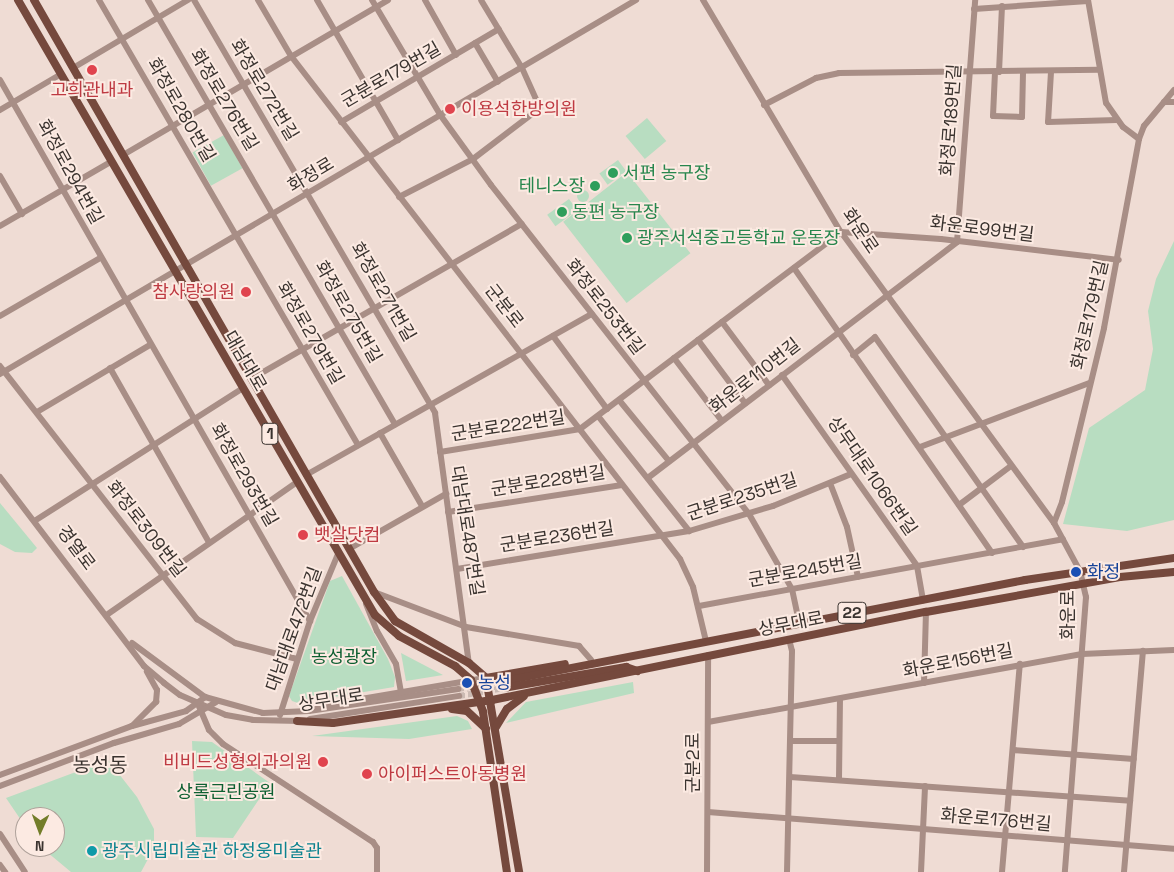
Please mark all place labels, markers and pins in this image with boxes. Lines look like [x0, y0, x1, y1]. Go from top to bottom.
marker: 고희관내과 [85, 63, 99, 77]
place label: 고희관내과 [51, 79, 133, 101]
place label: 이용석한방의원 [461, 98, 577, 120]
marker: 이용석한방의원 [443, 102, 457, 116]
place label: 서편 농구장 [623, 162, 710, 184]
marker: 서편 농구장 [607, 167, 619, 179]
place label: 테니스장 [519, 175, 585, 197]
marker: 테니스장 [589, 180, 601, 192]
place label: 동편 농구장 [572, 201, 659, 223]
marker: 동편 농구장 [556, 206, 568, 218]
place label: 광주서석중고등학교 운동장 [637, 227, 840, 249]
marker: 광주서석중고등학교 운동장 [621, 232, 633, 244]
place label: 참사랑의원 [152, 281, 235, 303]
marker: 참사랑의원 [239, 285, 253, 299]
place label: 뱃살닷컴 [314, 524, 380, 546]
marker: 뱃살닷컴 [296, 528, 310, 542]
place label: 화정 [1087, 561, 1120, 583]
marker: 화정 [1069, 565, 1083, 579]
place label: 농성 [478, 672, 511, 694]
marker: 농성 [460, 676, 474, 690]
place label: 비비드성형외과의원 [163, 751, 312, 773]
marker: 비비드성형외과의원 [316, 755, 330, 769]
place label: 아이퍼스트아동병원 [378, 763, 527, 785]
marker: 아이퍼스트아동병원 [360, 767, 374, 781]
place label: 광주시립미술관 하정웅미술관 [102, 840, 322, 862]
marker: 광주시립미술관 하정웅미술관 [86, 845, 98, 857]

